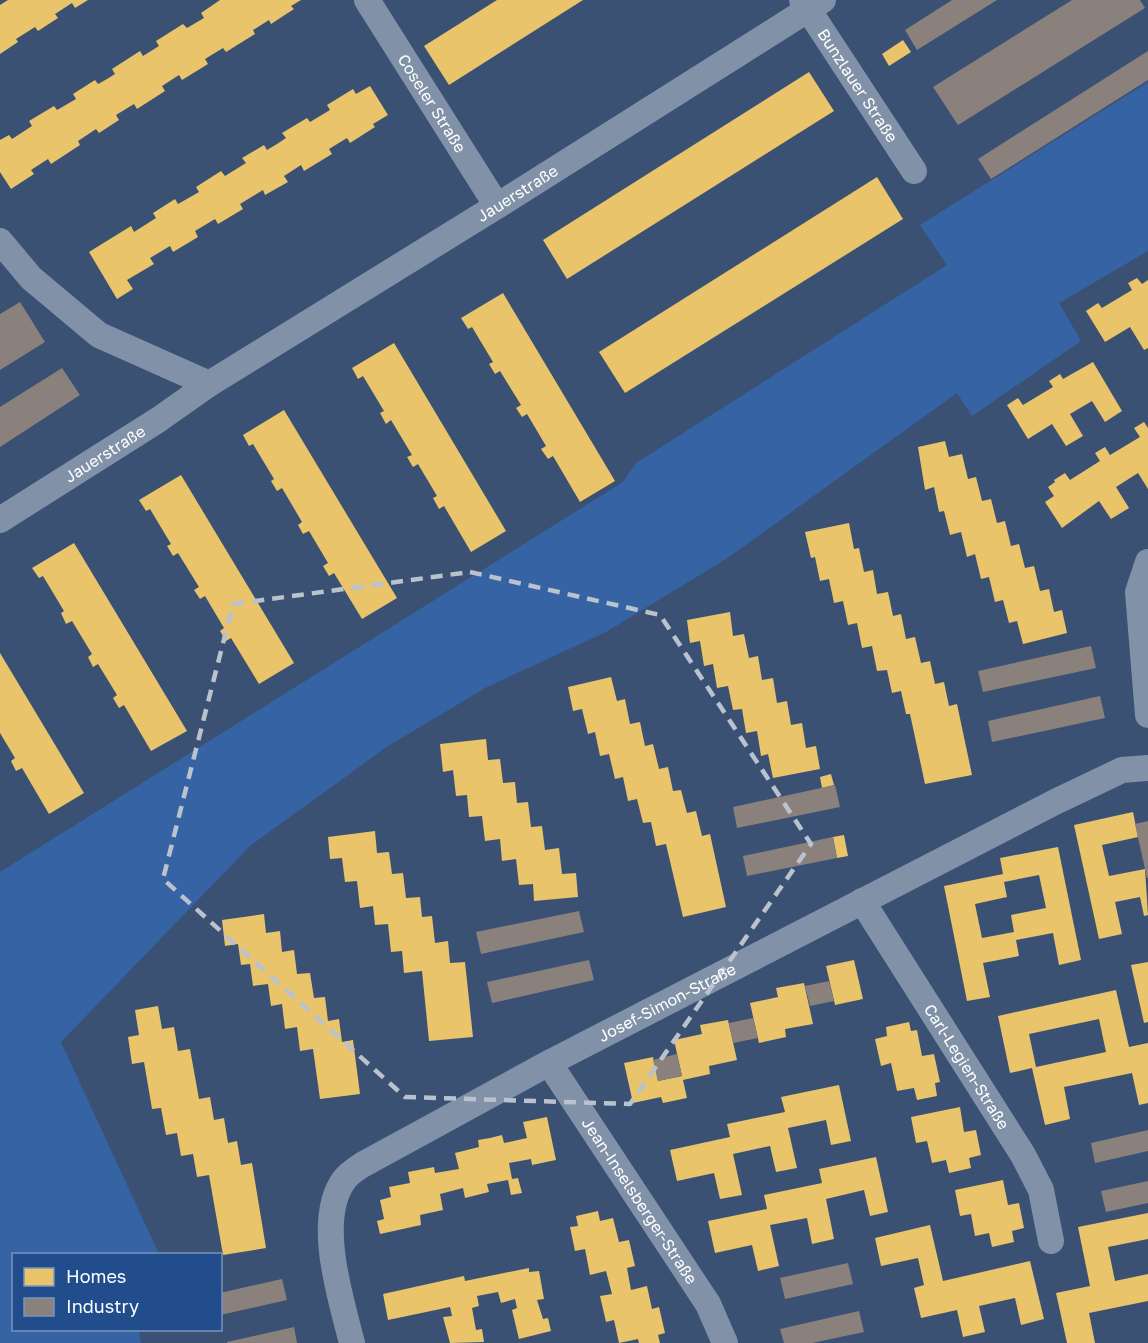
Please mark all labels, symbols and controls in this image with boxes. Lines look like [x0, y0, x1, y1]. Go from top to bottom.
street label: Bunzlauer Straße [813, 25, 902, 146]
street label: Coseler Straße [394, 50, 471, 156]
street label: Jauerstraße [473, 160, 561, 226]
street label: Jauerstraße [61, 421, 149, 487]
street label: Josef-Simon-Straße [595, 958, 739, 1046]
street label: Carl-Legien-Straße [920, 1000, 1014, 1133]
street label: Jean-Inselsberger-Straße [578, 1114, 702, 1288]
legend [12, 1253, 222, 1331]
text: Homes [66, 1265, 126, 1287]
text: Industry [66, 1295, 139, 1317]

